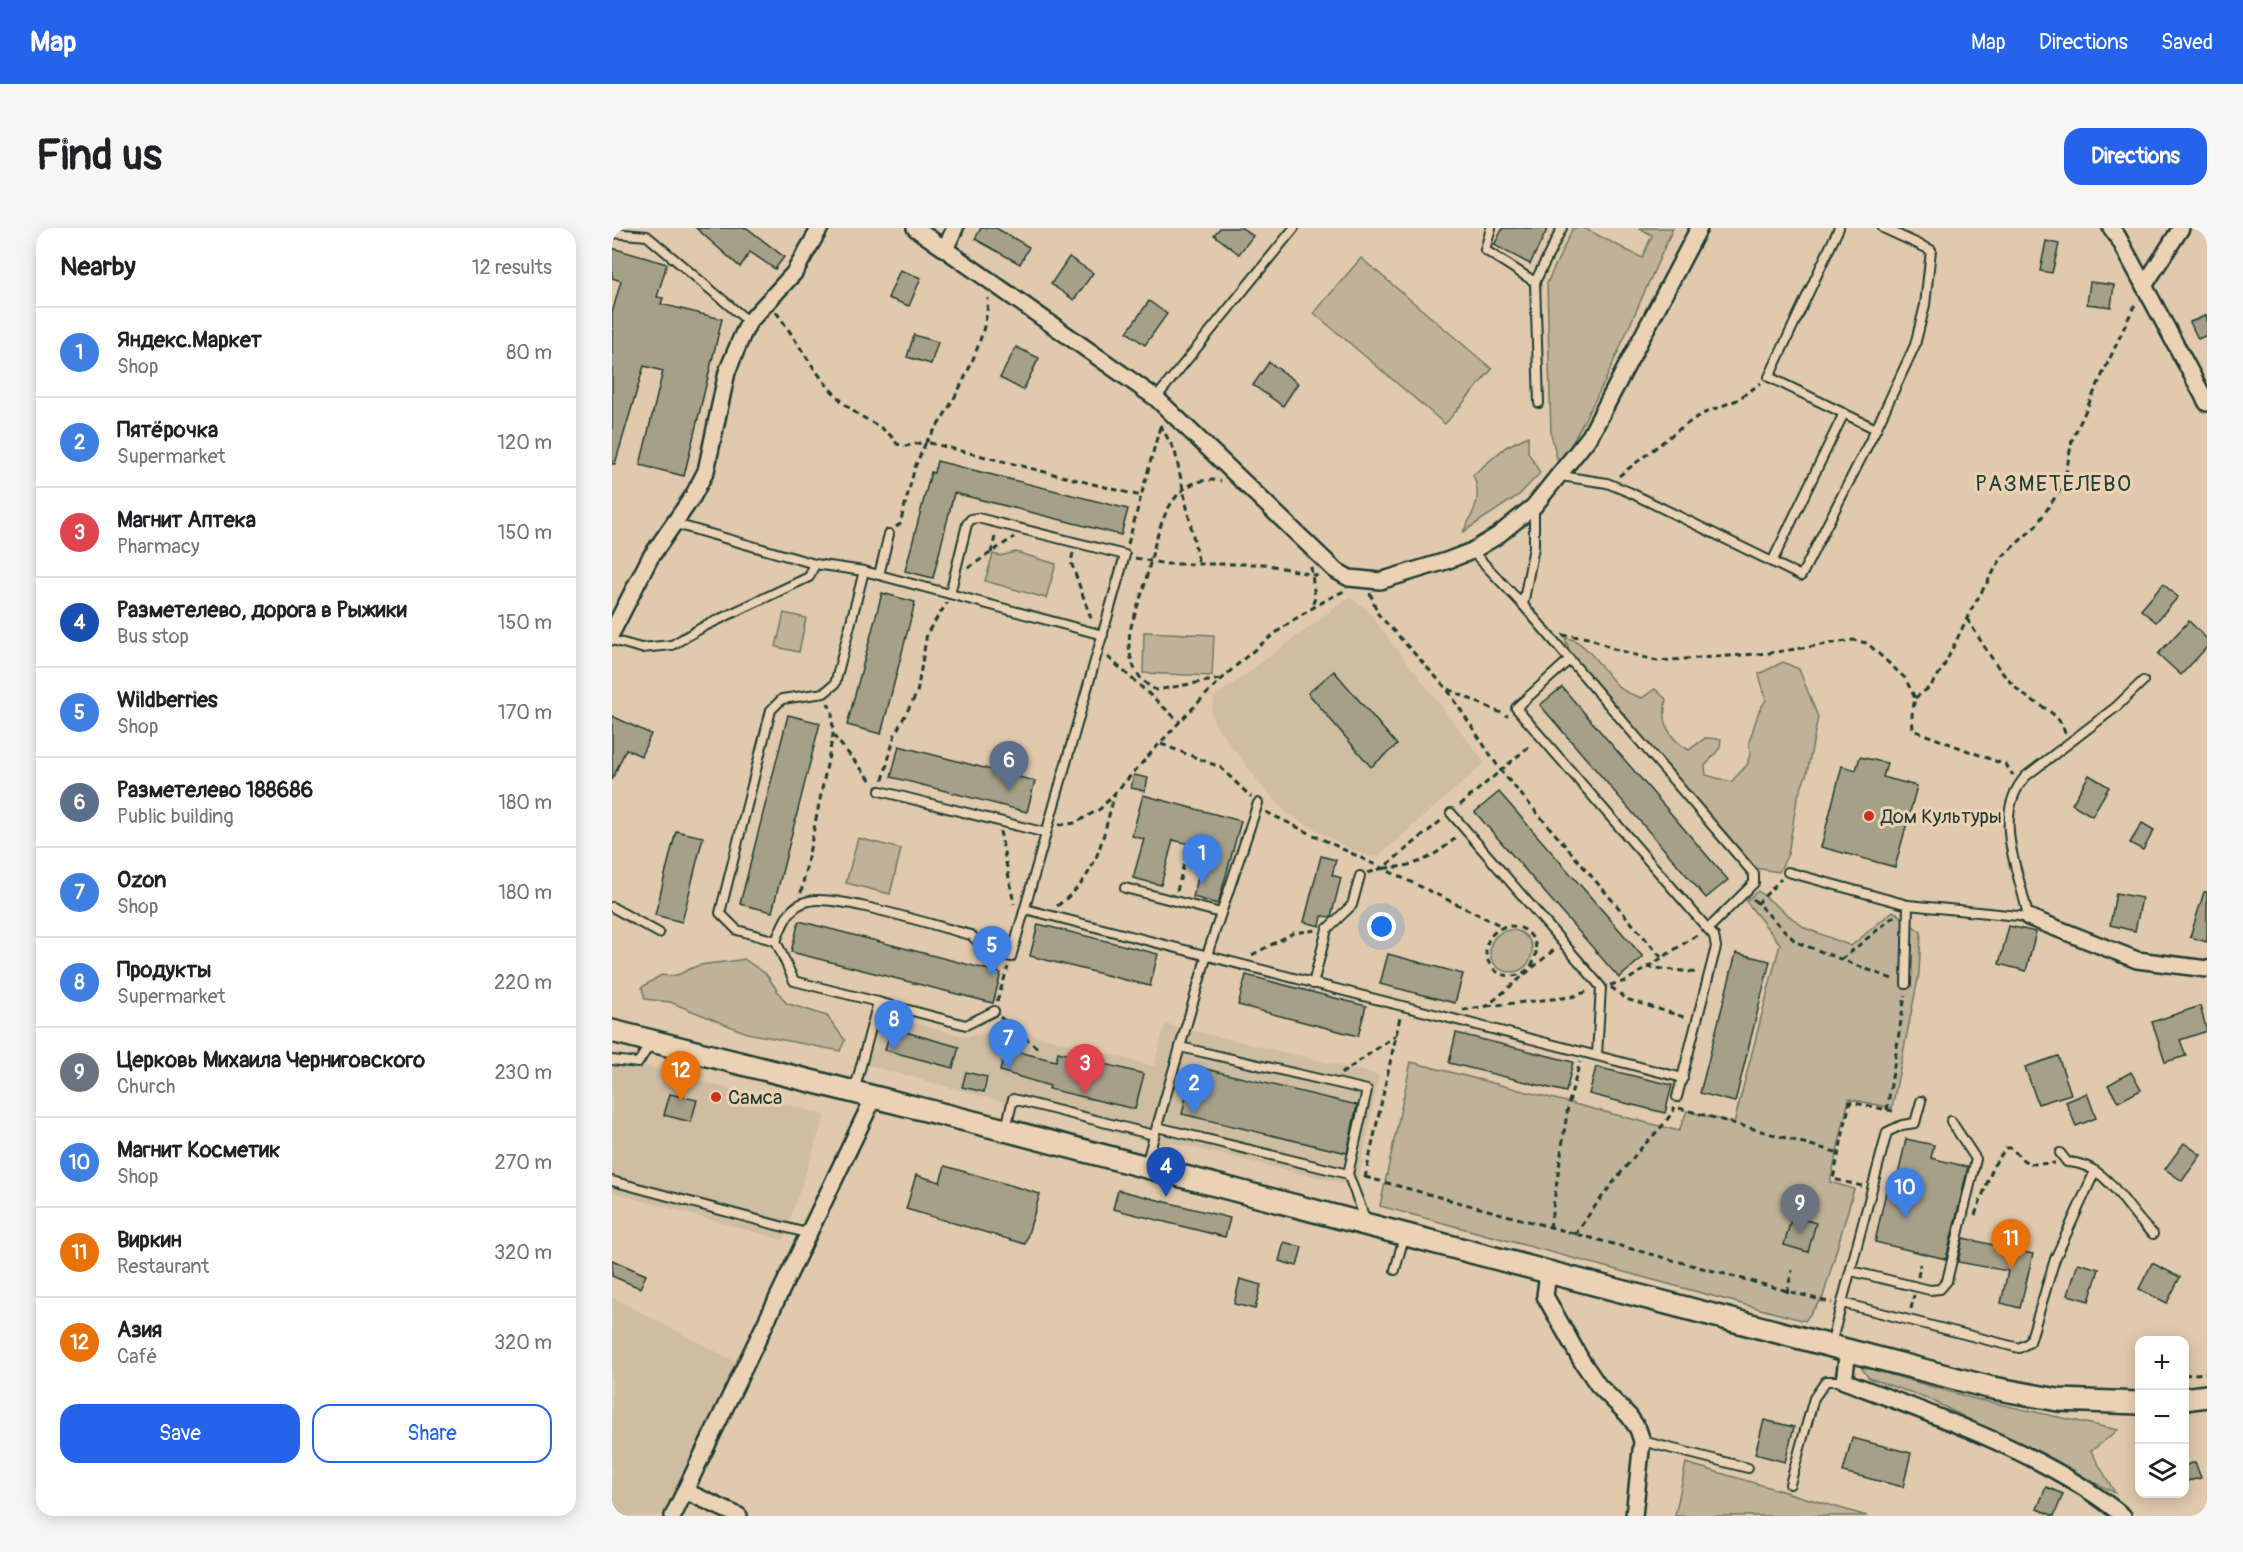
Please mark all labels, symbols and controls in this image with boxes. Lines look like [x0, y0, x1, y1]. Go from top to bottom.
text: Map [30, 25, 76, 60]
text: Map [1971, 29, 2006, 56]
text: Directions [2039, 29, 2128, 56]
text: Saved [2161, 29, 2213, 56]
button: Directions [2064, 128, 2207, 185]
text: Find us [36, 130, 162, 182]
text: Nearby [60, 251, 136, 283]
text: 12 results [472, 255, 552, 280]
text: Яндекс.Маркет [117, 326, 262, 354]
text: 1 [76, 340, 83, 365]
text: 80 m [506, 340, 552, 365]
text: Shop [117, 354, 158, 379]
text: Пятёрочка [117, 416, 218, 444]
text: 2 [74, 430, 85, 455]
text: 120 m [497, 430, 552, 455]
text: Supermarket [117, 444, 226, 469]
district label: РАЗМЕТЕЛЕВО [1976, 470, 2132, 498]
text: Магнит Аптека [117, 506, 256, 534]
text: 3 [74, 520, 85, 545]
text: 150 m [498, 520, 552, 545]
text: Pharmacy [117, 534, 200, 559]
text: Разметелево, дорога в Рыжики [117, 596, 407, 624]
text: 4 [74, 610, 85, 635]
text: 150 m [498, 610, 552, 635]
text: Bus stop [117, 624, 189, 649]
text: Wildberries [117, 686, 218, 714]
text: 5 [74, 700, 85, 725]
text: 170 m [498, 700, 552, 725]
text: Shop [117, 714, 158, 739]
pin: 6 [990, 742, 1028, 791]
text: Разметелево 188686 [117, 776, 313, 804]
text: 6 [74, 790, 85, 815]
text: 180 m [498, 790, 552, 815]
text: Public building [117, 804, 233, 829]
place label: Дом Культуры [1880, 804, 2002, 829]
marker: Дом Культуры [1862, 809, 1876, 823]
pin: 1 [1182, 834, 1222, 884]
text: Ozon [117, 866, 166, 894]
text: 7 [74, 880, 85, 905]
text: 180 m [498, 880, 552, 905]
text: Shop [117, 894, 158, 919]
your location [1367, 912, 1396, 941]
pin: 5 [972, 926, 1012, 976]
text: Продукты [117, 956, 212, 984]
text: 8 [74, 970, 85, 995]
text: 220 m [494, 970, 552, 995]
text: Supermarket [117, 984, 226, 1009]
pin: 8 [874, 1000, 914, 1050]
pin: 7 [988, 1020, 1028, 1069]
pin: 3 [1066, 1044, 1104, 1094]
text: Церковь Михаила Черниговского [117, 1046, 425, 1074]
pin: 12 [662, 1052, 700, 1101]
text: 9 [74, 1060, 85, 1085]
text: 230 m [495, 1060, 552, 1085]
pin: 2 [1174, 1064, 1214, 1114]
text: Church [117, 1074, 175, 1099]
place label: Самса [728, 1085, 782, 1110]
marker: Самса [709, 1090, 723, 1104]
text: Магнит Косметик [117, 1136, 280, 1164]
pin: 4 [1146, 1148, 1186, 1197]
text: 10 [69, 1150, 90, 1175]
text: 270 m [494, 1150, 552, 1175]
text: Shop [117, 1164, 158, 1189]
pin: 10 [1886, 1168, 1924, 1218]
pin: 9 [1780, 1184, 1820, 1234]
pin: 11 [1992, 1220, 2030, 1269]
text: Виркин [117, 1226, 182, 1254]
text: 11 [72, 1240, 87, 1265]
text: 320 m [494, 1240, 552, 1265]
text: Restaurant [117, 1254, 209, 1279]
text: Азия [117, 1316, 162, 1344]
text: 12 [70, 1330, 89, 1355]
text: 320 m [494, 1330, 552, 1355]
map controls [2135, 1336, 2189, 1498]
button: + [2135, 1336, 2189, 1390]
text: Café [117, 1344, 157, 1369]
button: − [2135, 1390, 2189, 1444]
button: Save [60, 1404, 300, 1463]
button: Share [312, 1404, 552, 1463]
button: layers [2135, 1444, 2189, 1498]

